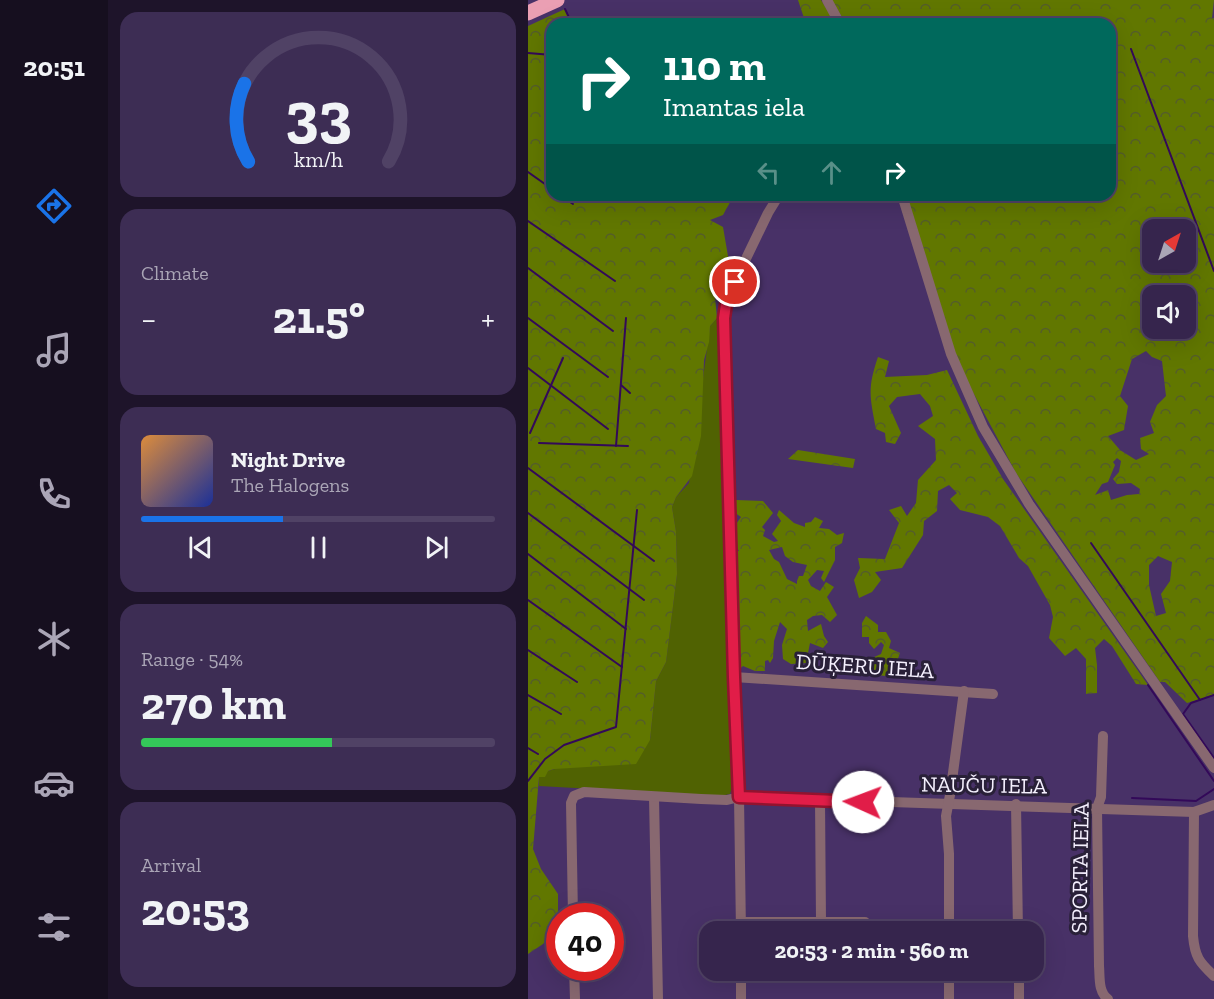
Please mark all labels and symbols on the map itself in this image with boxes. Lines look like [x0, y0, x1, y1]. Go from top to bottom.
north arrow [1142, 219, 1196, 273]
pin [709, 256, 760, 307]
street label: DŪĶERU IELA [795, 648, 936, 684]
position arrow [831, 770, 895, 834]
street label: NAUČU IELA [921, 770, 1048, 800]
street label: SPORTA IELA [1065, 802, 1095, 934]
speed limit sign: 40 [546, 903, 624, 981]

